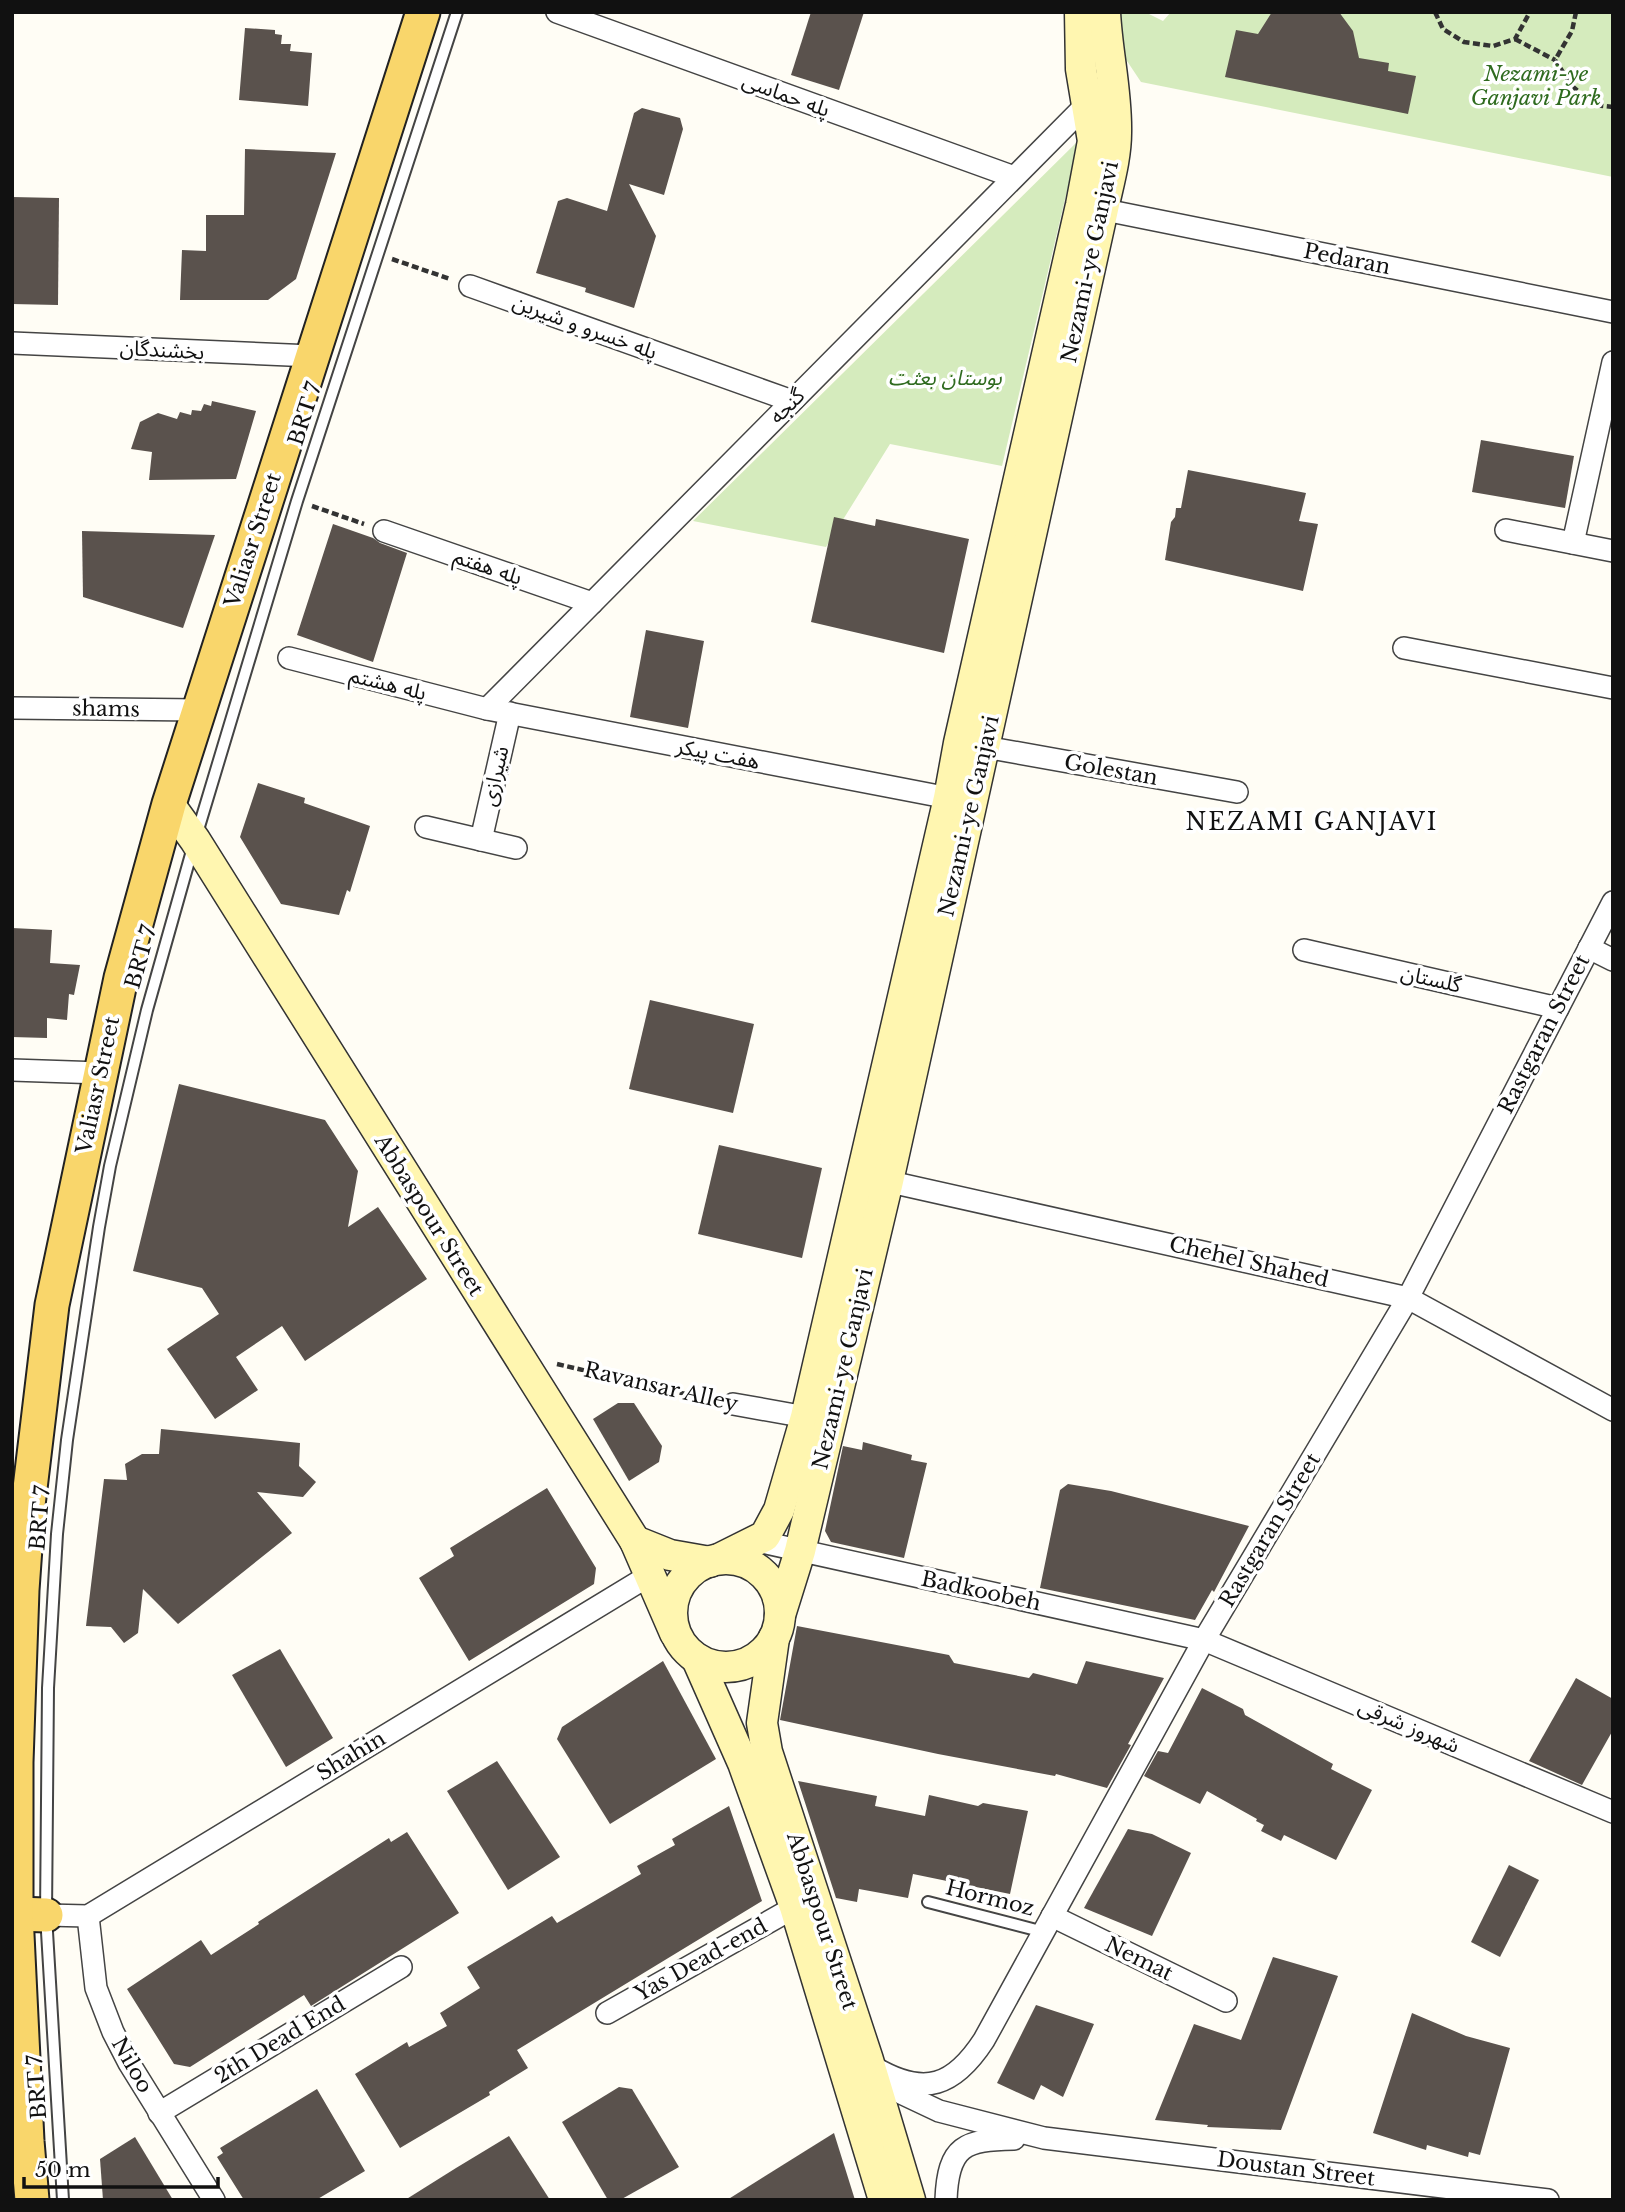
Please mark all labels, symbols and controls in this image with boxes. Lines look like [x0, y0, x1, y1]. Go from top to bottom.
park label: Nezami-ye Ganjavi Park [1471, 61, 1601, 111]
street label: پله حماسی [739, 67, 833, 123]
street label: Nezami-ye Ganjavi [1056, 159, 1124, 365]
street label: Pedaran [1301, 238, 1393, 280]
street label: پله خسرو و شیرین [509, 289, 661, 365]
street label: بخشندگان [119, 335, 205, 365]
park label: بوستان بعثت [888, 365, 1002, 391]
street label: BRT 7 [283, 379, 328, 449]
street label: گنجه [764, 383, 810, 429]
street label: Valiasr Street [219, 469, 287, 612]
street label: پله هفتم [450, 543, 526, 593]
street label: پله هشتم [346, 662, 429, 708]
street label: shams [72, 695, 140, 723]
street label: Nezami-ye Ganjavi [933, 713, 1005, 919]
street label: هفت پیکر [673, 733, 762, 775]
street label: شیرازی [475, 743, 515, 809]
street label: Golestan [1062, 749, 1160, 791]
district label: NEZAMI GANJAVI [1186, 808, 1438, 836]
street label: BRT 7 [120, 922, 163, 992]
street label: Rastgaran Street [1493, 950, 1595, 1118]
street label: گلستان [1398, 959, 1464, 999]
street label: Valiasr Street [71, 1014, 125, 1157]
street label: Abbaspour Street [368, 1129, 489, 1301]
street label: Chehel Shahed [1167, 1231, 1331, 1293]
street label: Nezami-ye Ganjavi [807, 1266, 879, 1472]
street label: Ravansar Alley [581, 1357, 741, 1417]
street label: Rastgaran Street [1214, 1448, 1326, 1612]
street label: BRT 7 [24, 1484, 56, 1551]
street label: Badkoobeh [919, 1566, 1043, 1616]
street label: شهروز شرقی [1354, 1693, 1464, 1759]
street label: Shahin [312, 1725, 390, 1787]
street label: Abbaspour Street [781, 1828, 863, 2013]
street label: Hormoz [943, 1874, 1037, 1922]
street label: Yas Dead-end [629, 1913, 772, 2008]
street label: Nemat [1101, 1931, 1177, 1987]
street label: 2th Dead End [210, 1991, 350, 2089]
street label: Niloo [106, 2032, 158, 2098]
street label: BRT 7 [22, 2053, 52, 2120]
scale bar [24, 2146, 219, 2190]
street label: Doustan Street [1215, 2146, 1377, 2192]
text: 50 m [35, 2157, 91, 2183]

